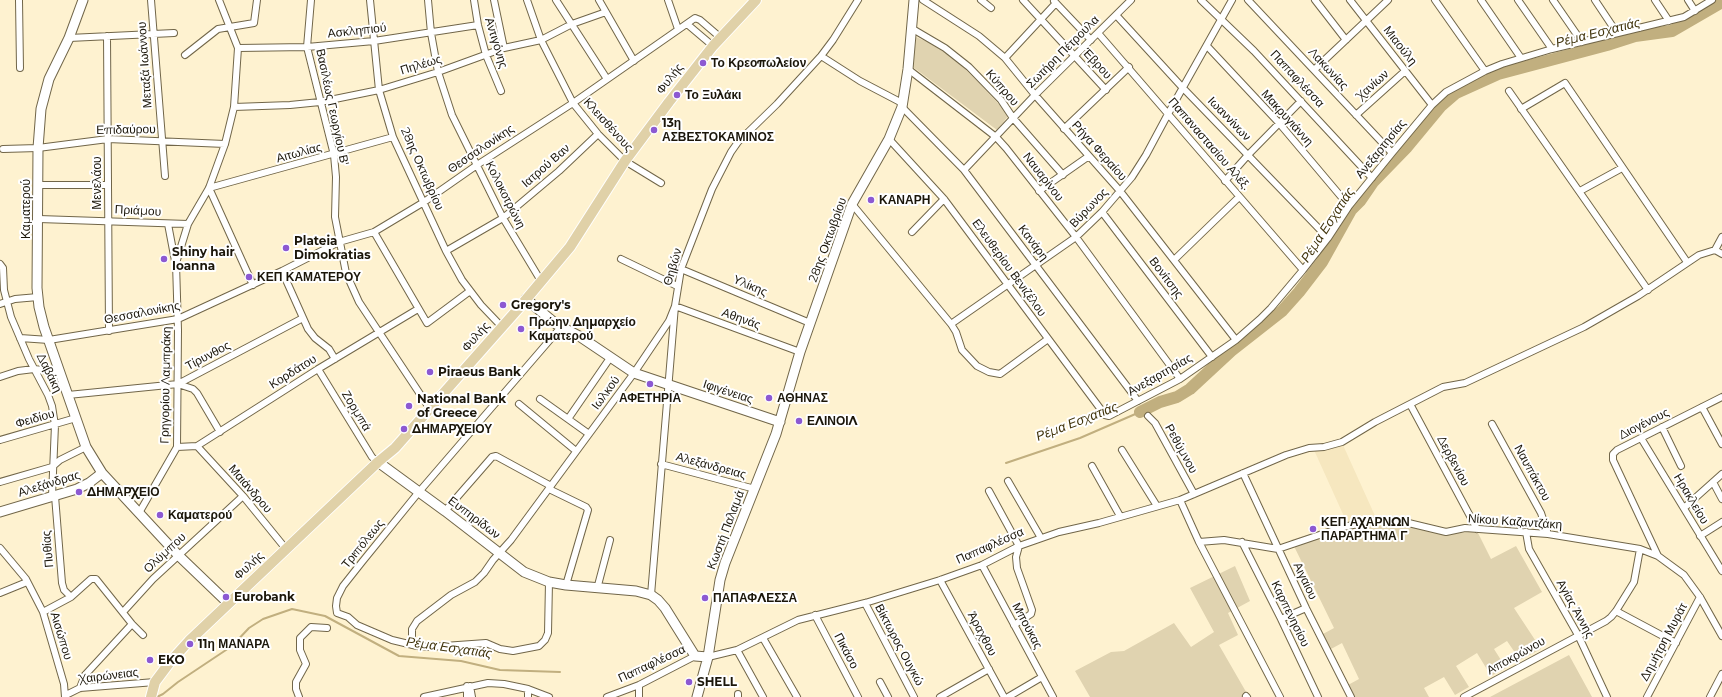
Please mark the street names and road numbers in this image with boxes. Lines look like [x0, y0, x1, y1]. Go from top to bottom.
street label: Σωτήρη Πέτρουλα [1024, 13, 1102, 91]
street label: Αντιγόνης [481, 16, 511, 70]
street label: Μεταξά Ιωάννου [135, 21, 155, 109]
street label: Ασκληπιού [327, 21, 387, 41]
street label: Μιαούλη [1380, 23, 1420, 69]
street label: Λακωνίας [1305, 45, 1351, 93]
street label: Έβρου [1079, 46, 1115, 82]
street label: Βασιλέως Γεωργίου Β' [313, 47, 351, 167]
street label: Παπαφλέσσα [1267, 48, 1327, 110]
street label: Πηλέως [399, 52, 443, 78]
street label: Φυλής [654, 61, 686, 97]
street label: Κύπρου [982, 67, 1022, 109]
street label: Χανίων [1354, 67, 1392, 103]
street label: Μακρυγιάννη [1258, 87, 1316, 149]
street label: Ιωαννίνων [1204, 94, 1254, 144]
street label: Κλεισθένους [580, 95, 636, 155]
street label: Παπαναστασίου Αλέξ. [1165, 95, 1253, 193]
street label: Ανεξαρτησίας [1353, 116, 1409, 182]
street label: Ρήγα Φεραίου [1068, 118, 1130, 184]
street label: Επιδαύρου [96, 122, 156, 138]
street label: Θεσσαλονίκης [445, 122, 517, 176]
street label: 28ης Οκτωβρίου [397, 125, 447, 213]
street label: Αιτωλίας [275, 140, 323, 166]
street label: Ιατρού Βαν [519, 141, 573, 191]
street label: Ναυαρίνου [1020, 150, 1066, 204]
street label: Μενελάου [90, 156, 104, 210]
street label: Κολοκοτρώνη [482, 159, 528, 231]
street label: Καματερού [19, 179, 33, 239]
street label: Βύρωνος [1067, 185, 1111, 231]
street label: 28ης Οκτωβρίου [806, 196, 850, 284]
street label: Πριάμου [114, 203, 162, 219]
street label: Ελευθερίου Βενιζέλου [969, 217, 1049, 319]
street label: Κανάρη [1015, 222, 1051, 264]
street label: Θηβών [661, 247, 685, 287]
street label: Βονίτσης [1146, 255, 1186, 301]
street label: Υλίκης [731, 272, 769, 300]
street label: Θεσσαλονίκης [103, 299, 181, 327]
street label: Αθηνάς [720, 305, 762, 333]
street label: Φυλής [459, 319, 493, 355]
street label: Γρηγορίου Λαμπράκη [158, 326, 174, 444]
street label: Τίρυνθος [183, 338, 233, 374]
street label: Δαβάκη [33, 351, 65, 395]
street label: Ανεξαρτησίας [1125, 351, 1195, 399]
street label: Κορδάτου [267, 352, 319, 392]
street label: Ιωλκού [589, 373, 623, 413]
street label: Ιφιγένειας [701, 377, 755, 407]
street label: Ζορμπά [338, 388, 374, 434]
street label: Διογένους [1617, 405, 1671, 443]
street label: Φειδίου [14, 407, 56, 431]
street label: Ρεθύμνου [1162, 422, 1200, 476]
street label: Δερβενίου [1434, 433, 1472, 489]
street label: Ναυπάκτου [1511, 443, 1553, 503]
street label: Αλεξάνδρειας [674, 450, 748, 482]
street label: Μαιάνδρου [225, 462, 275, 516]
street label: Αλεξάνδρας [16, 468, 82, 500]
street label: Ηρακλείου [1670, 471, 1712, 527]
street label: Κωστή Παλαμά [704, 489, 748, 571]
street label: Ευπηρίδων [445, 494, 503, 542]
street label: Νίκου Καζαντζάκη [1467, 512, 1563, 532]
street label: Τριπόλεως [339, 516, 387, 572]
street label: Παπαφλέσσα [954, 525, 1026, 567]
street label: Πυθίας [39, 530, 57, 568]
street label: Ολύμπου [141, 530, 189, 576]
street label: Φυλής [231, 549, 267, 583]
street label: Αιγαίου [1290, 560, 1320, 602]
street label: Αγίας Άννης [1553, 577, 1597, 641]
street label: Καρπενησίου [1268, 579, 1312, 649]
street label: Μπούκας [1009, 600, 1045, 652]
street label: Δημήτρη Μυράτ [1637, 600, 1691, 684]
street label: Βίκτωρος Ουγκώ [871, 602, 927, 688]
street label: Άραχθου [964, 609, 1000, 659]
street label: Αισώπου [47, 610, 75, 662]
street label: Πικάσο [831, 631, 861, 671]
street label: Αποκρώνου [1484, 634, 1548, 678]
street label: Παπαφλέσσα [616, 642, 688, 686]
street label: Χαιρώνειας [79, 665, 139, 687]

